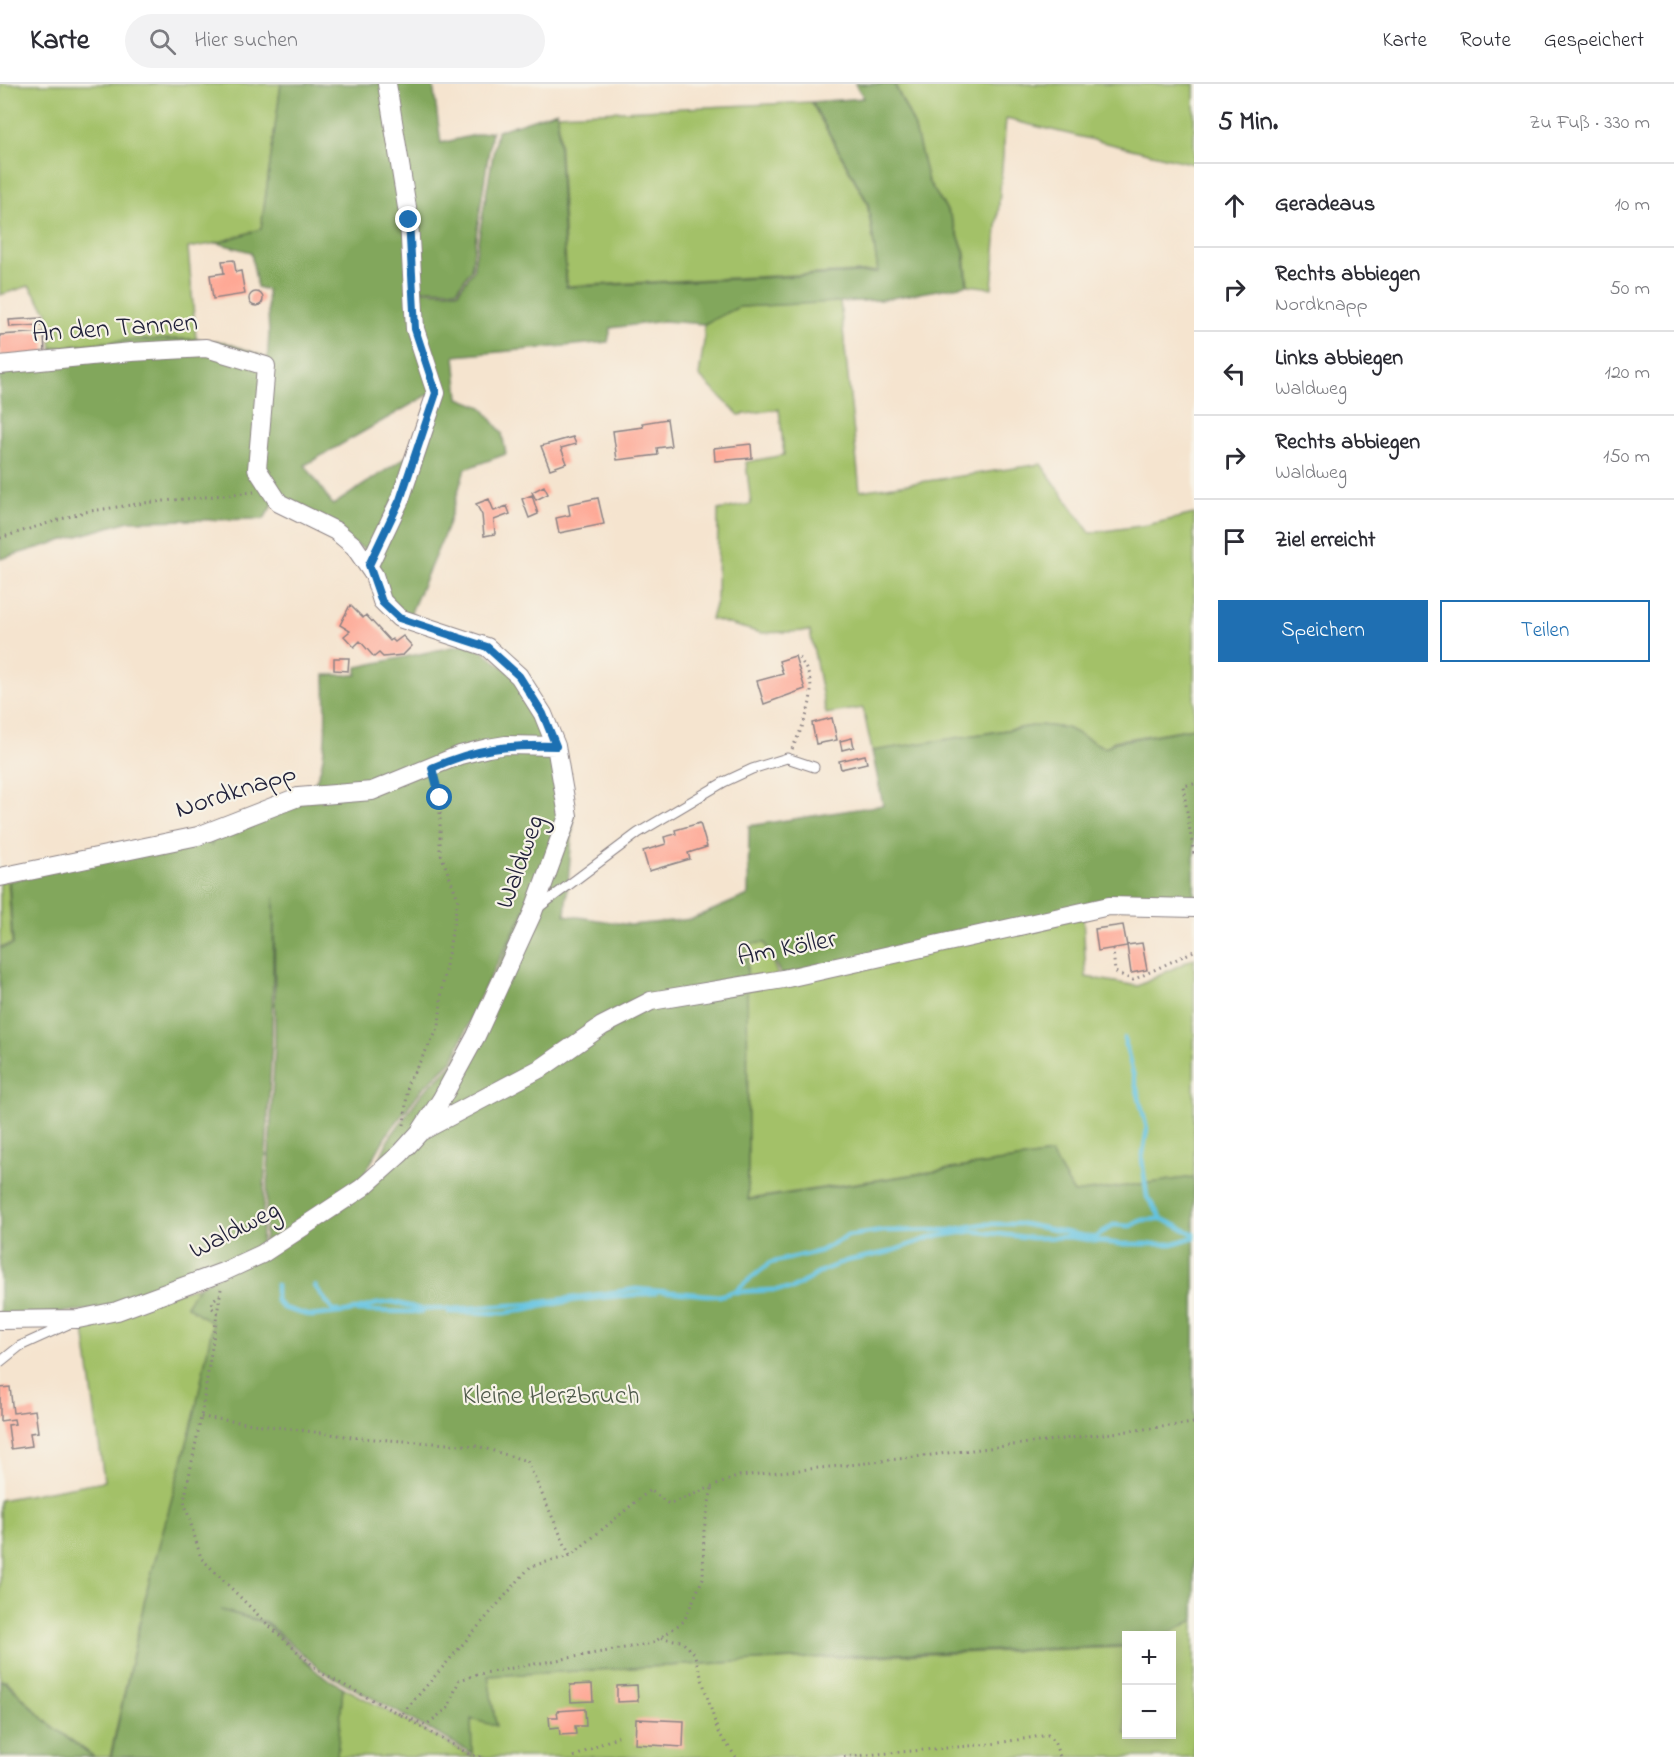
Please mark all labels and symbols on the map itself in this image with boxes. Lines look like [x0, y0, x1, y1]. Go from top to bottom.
route end [395, 206, 421, 232]
street label: An den Tannen [31, 304, 199, 354]
street label: Nordknapp [171, 754, 301, 830]
route start [426, 784, 452, 810]
street label: Waldweg [486, 810, 556, 914]
street label: Am Köller [734, 920, 841, 978]
street label: Waldweg [183, 1192, 287, 1270]
park label: Kleine Herzbruch [462, 1377, 640, 1416]

